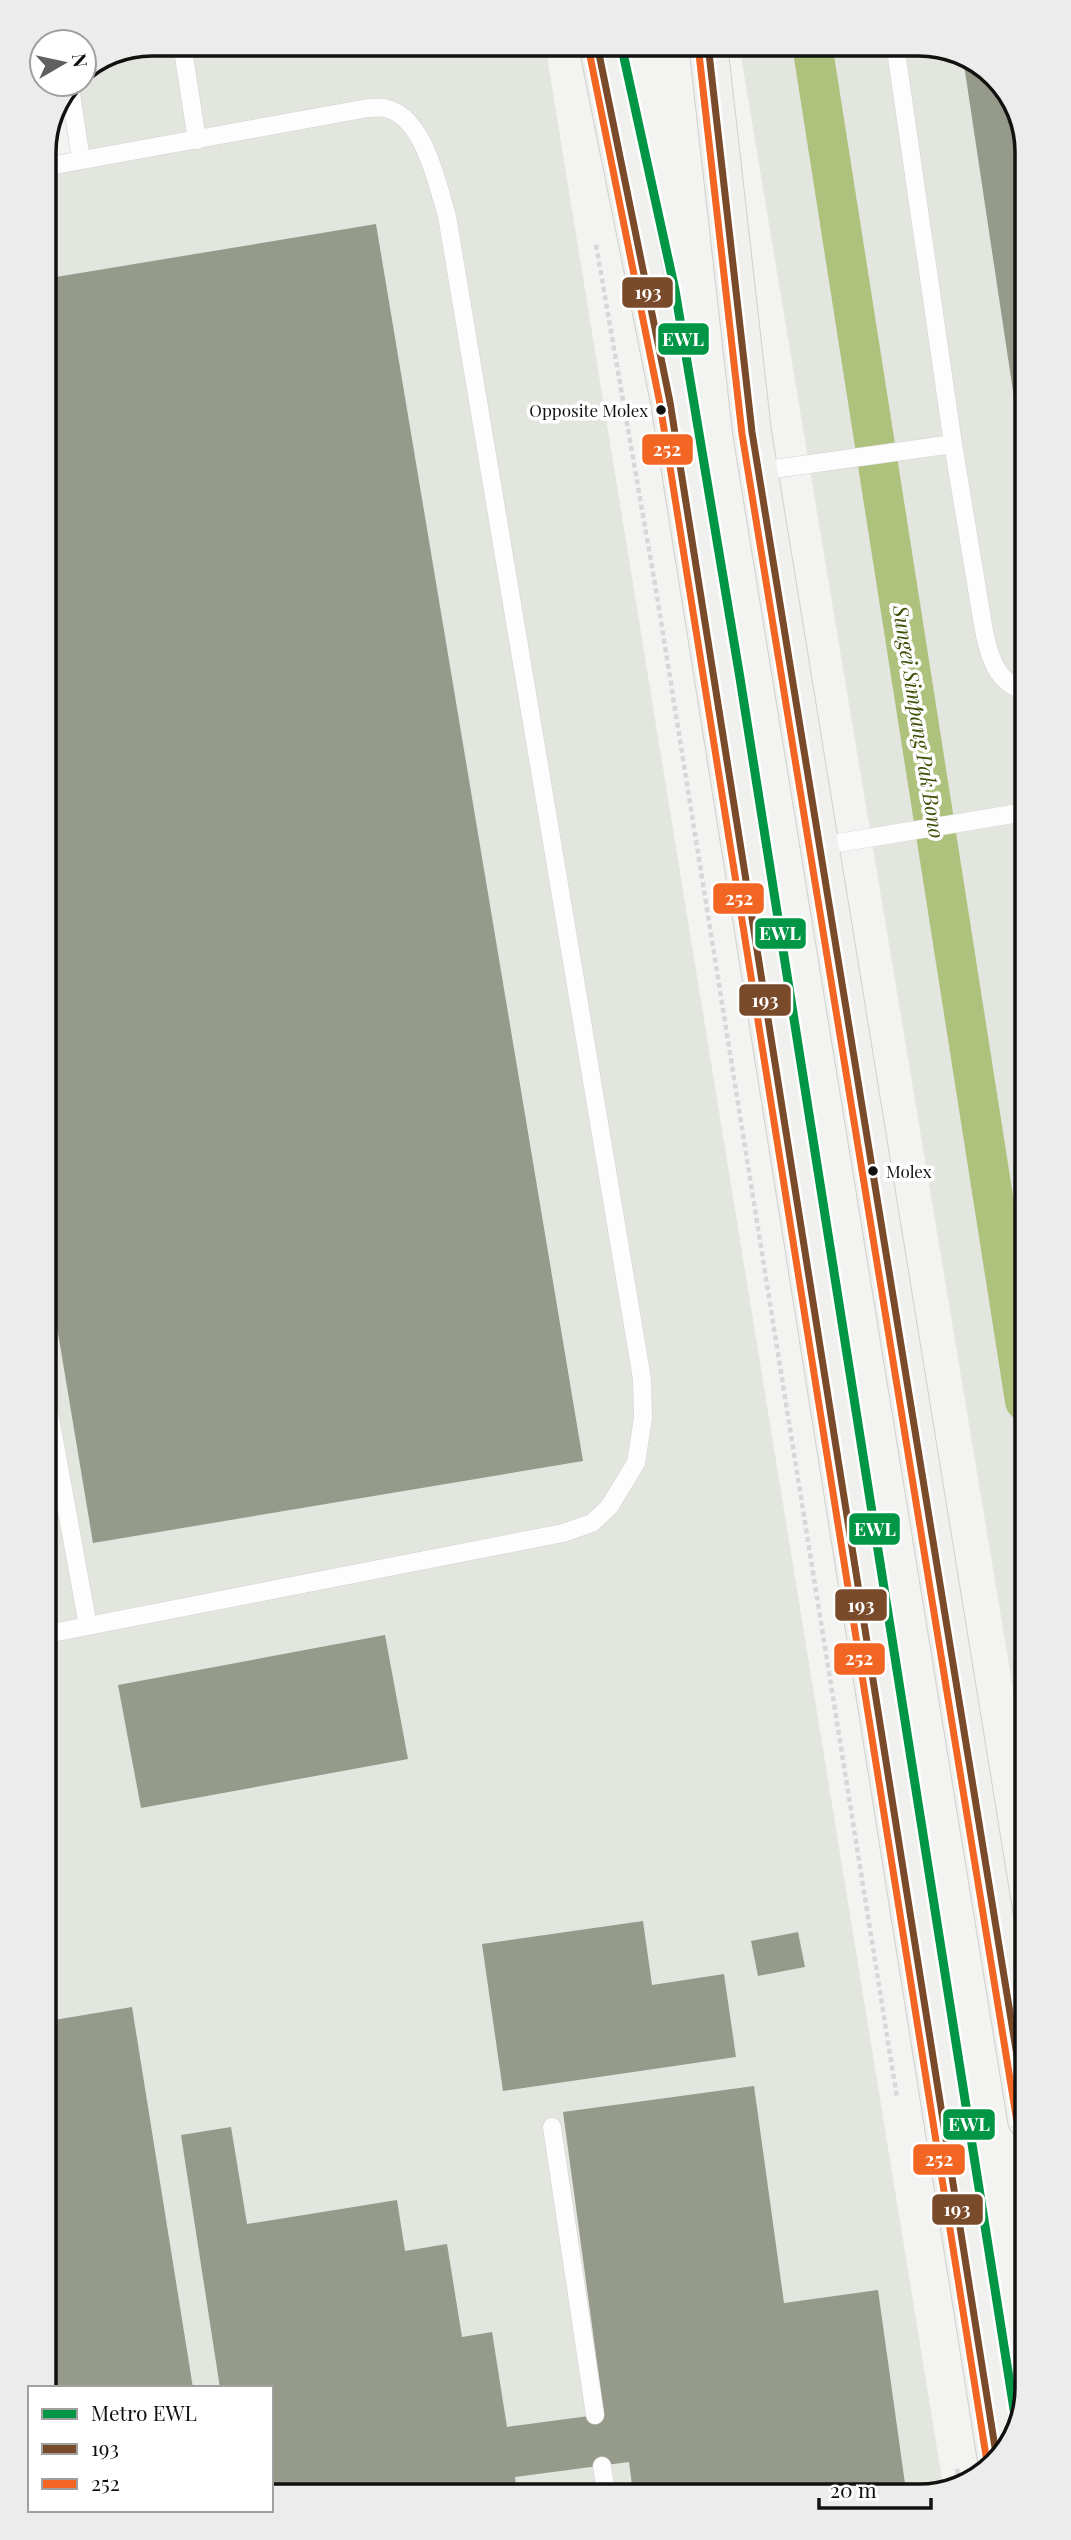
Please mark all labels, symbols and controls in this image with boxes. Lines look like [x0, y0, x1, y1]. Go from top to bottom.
north arrow [28, 28, 98, 98]
text: N [67, 51, 95, 69]
line badge: 193 [621, 276, 674, 309]
text: 193 [634, 278, 662, 304]
line badge: EWL [657, 322, 710, 356]
text: EWL [662, 325, 704, 351]
place label: Opposite Molex [529, 399, 648, 421]
marker: Opposite Molex [654, 403, 668, 417]
line badge: 252 [641, 433, 694, 466]
text: 252 [653, 435, 681, 461]
water label: Sungei Simpang Pak Bono [888, 602, 952, 840]
line badge: 252 [712, 882, 765, 915]
text: 252 [725, 884, 753, 910]
line badge: EWL [754, 917, 807, 950]
text: EWL [759, 919, 801, 945]
line badge: 193 [738, 983, 792, 1017]
text: 193 [751, 986, 779, 1012]
place label: Molex [886, 1160, 932, 1182]
marker: Molex [866, 1164, 880, 1178]
line badge: EWL [848, 1512, 901, 1546]
text: EWL [854, 1515, 896, 1541]
line badge: 193 [834, 1588, 888, 1622]
text: 193 [847, 1591, 875, 1617]
line badge: 252 [833, 1642, 886, 1676]
text: 252 [845, 1644, 873, 1670]
line badge: EWL [942, 2108, 996, 2141]
text: EWL [948, 2110, 990, 2136]
line badge: 252 [912, 2143, 966, 2176]
text: 252 [925, 2145, 953, 2171]
line badge: 193 [931, 2193, 984, 2226]
text: 193 [943, 2195, 971, 2221]
legend [28, 2386, 273, 2512]
text: Metro EWL [91, 2398, 197, 2426]
text: 193 [91, 2433, 119, 2461]
scale bar [819, 2466, 931, 2510]
text: 252 [91, 2468, 120, 2496]
text: 20 m [830, 2475, 877, 2503]

